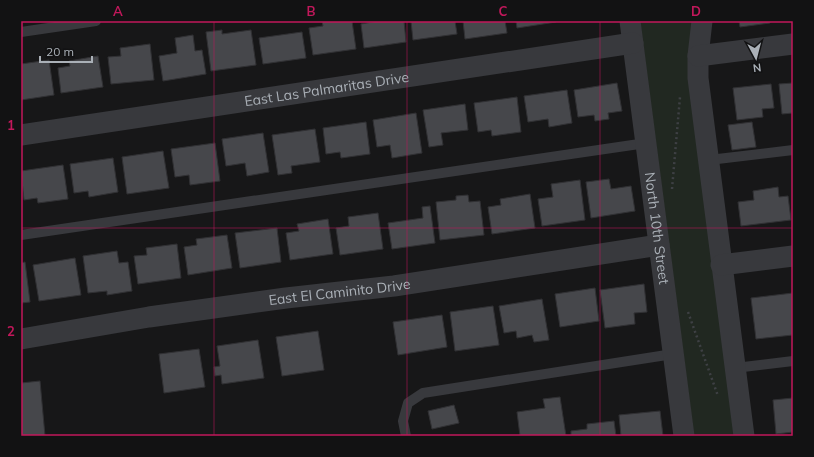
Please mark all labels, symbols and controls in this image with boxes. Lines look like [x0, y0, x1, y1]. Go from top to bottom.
text: A [113, 3, 123, 19]
text: B [307, 3, 316, 19]
text: C [499, 3, 508, 19]
text: D [691, 3, 701, 19]
scale bar [40, 38, 92, 64]
north arrow [736, 38, 776, 78]
text: 20 m [46, 44, 74, 59]
text: N [752, 60, 762, 75]
street label: East Las Palmaritas Drive [243, 68, 410, 110]
text: 1 [7, 117, 15, 133]
street label: North 10th Street [641, 171, 673, 286]
street label: East El Caminito Drive [267, 275, 412, 309]
text: 2 [7, 323, 15, 339]

